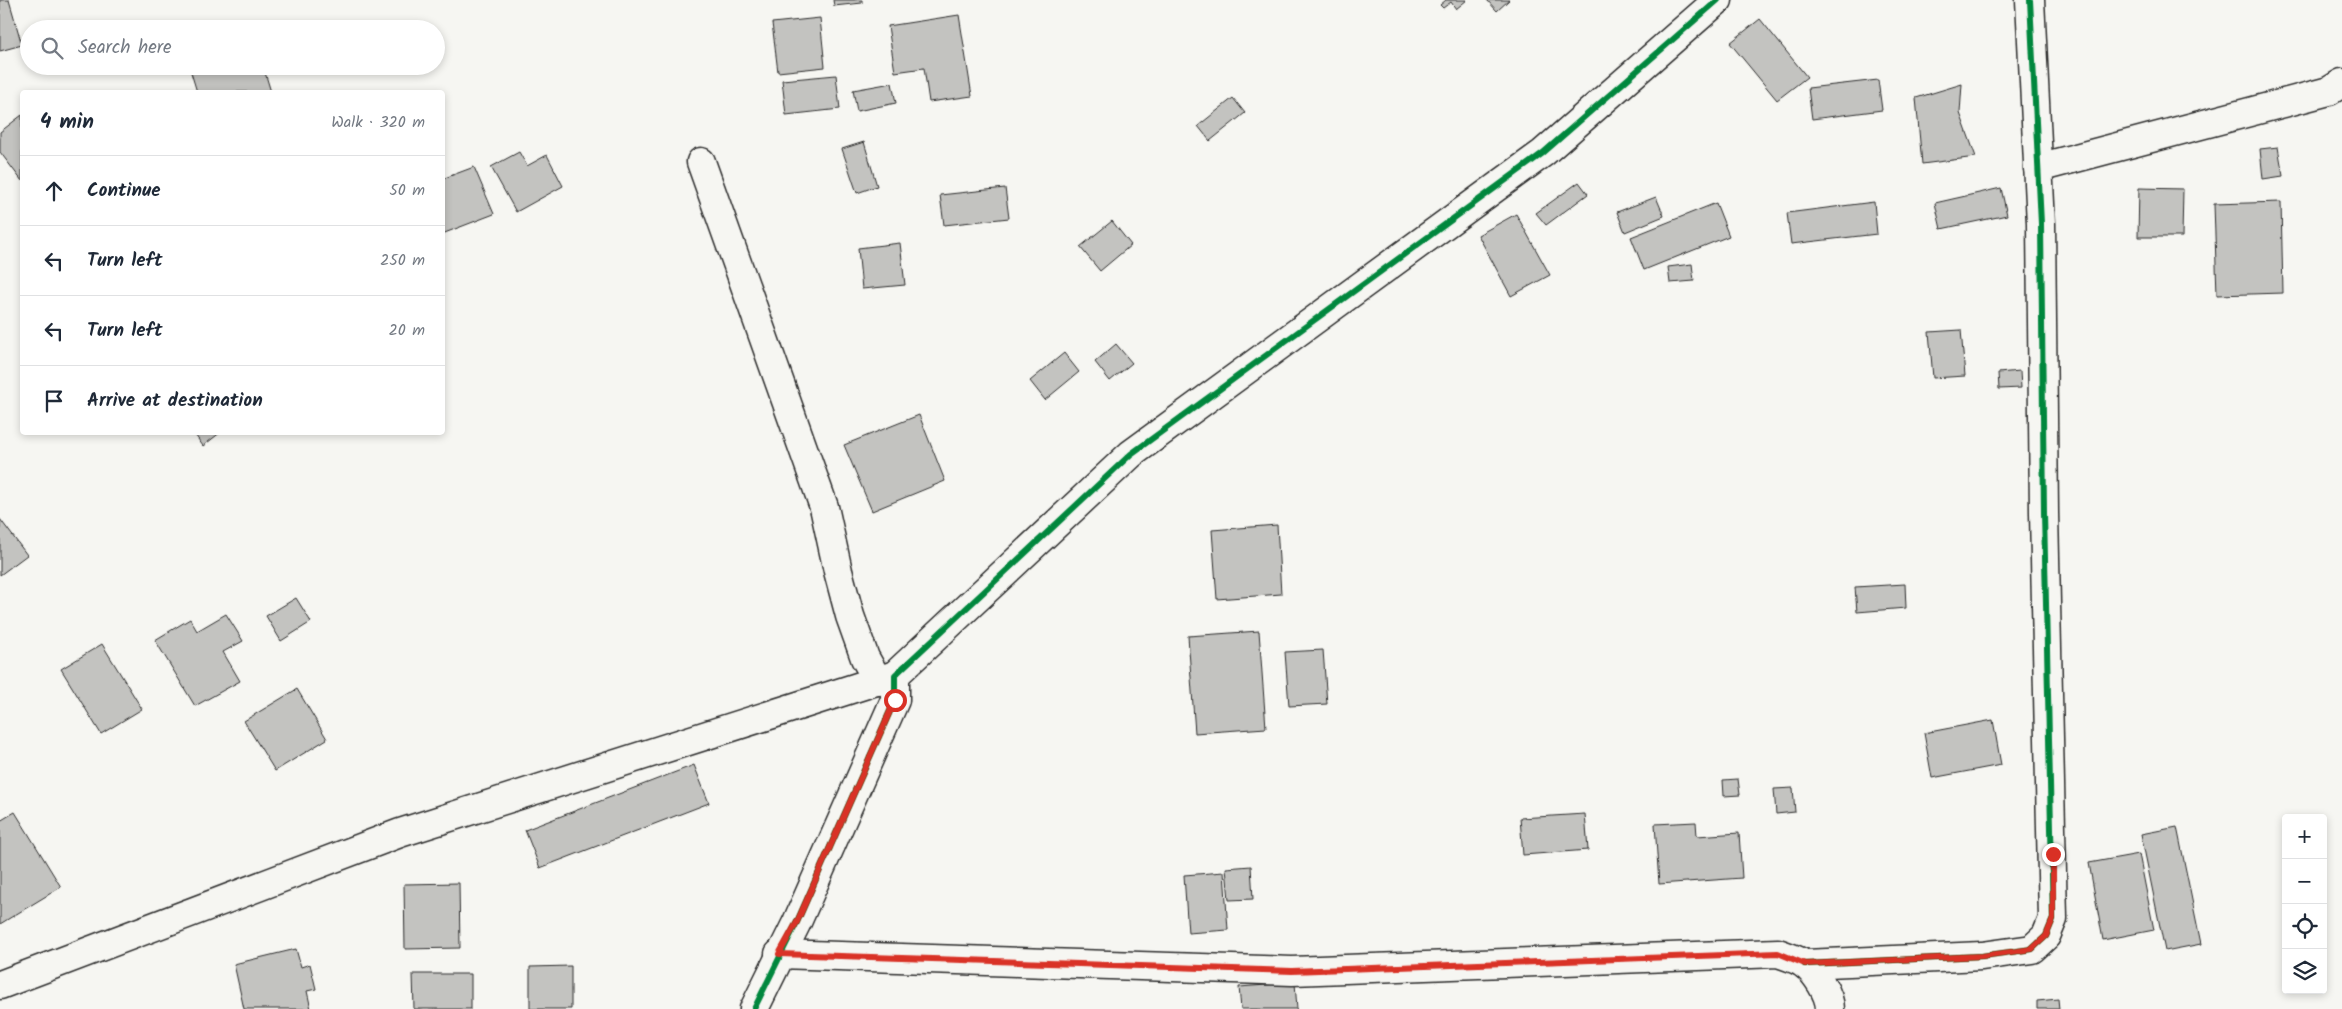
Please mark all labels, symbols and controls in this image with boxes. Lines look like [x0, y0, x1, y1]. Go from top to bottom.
search box [20, 20, 445, 75]
text: Search here [78, 33, 172, 63]
icon: search [38, 34, 66, 62]
text: 4 min [40, 106, 94, 139]
text: Walk · 320 m [331, 110, 425, 135]
text: Continue [87, 176, 160, 206]
icon: ahead [40, 177, 68, 205]
text: 50 m [389, 178, 425, 203]
text: Turn left [87, 246, 162, 276]
icon: left [40, 247, 68, 275]
text: 250 m [380, 248, 425, 273]
text: Turn left [87, 316, 162, 346]
icon: left [40, 317, 68, 345]
text: 20 m [389, 318, 425, 343]
text: Arrive at destination [87, 386, 263, 416]
icon: arrive [40, 387, 68, 415]
route start [884, 689, 907, 712]
map controls [2282, 814, 2327, 994]
button: + [2282, 814, 2327, 859]
route end [2042, 843, 2065, 866]
button: − [2282, 859, 2327, 904]
button: locate [2282, 904, 2327, 949]
button: layers [2282, 949, 2327, 994]

